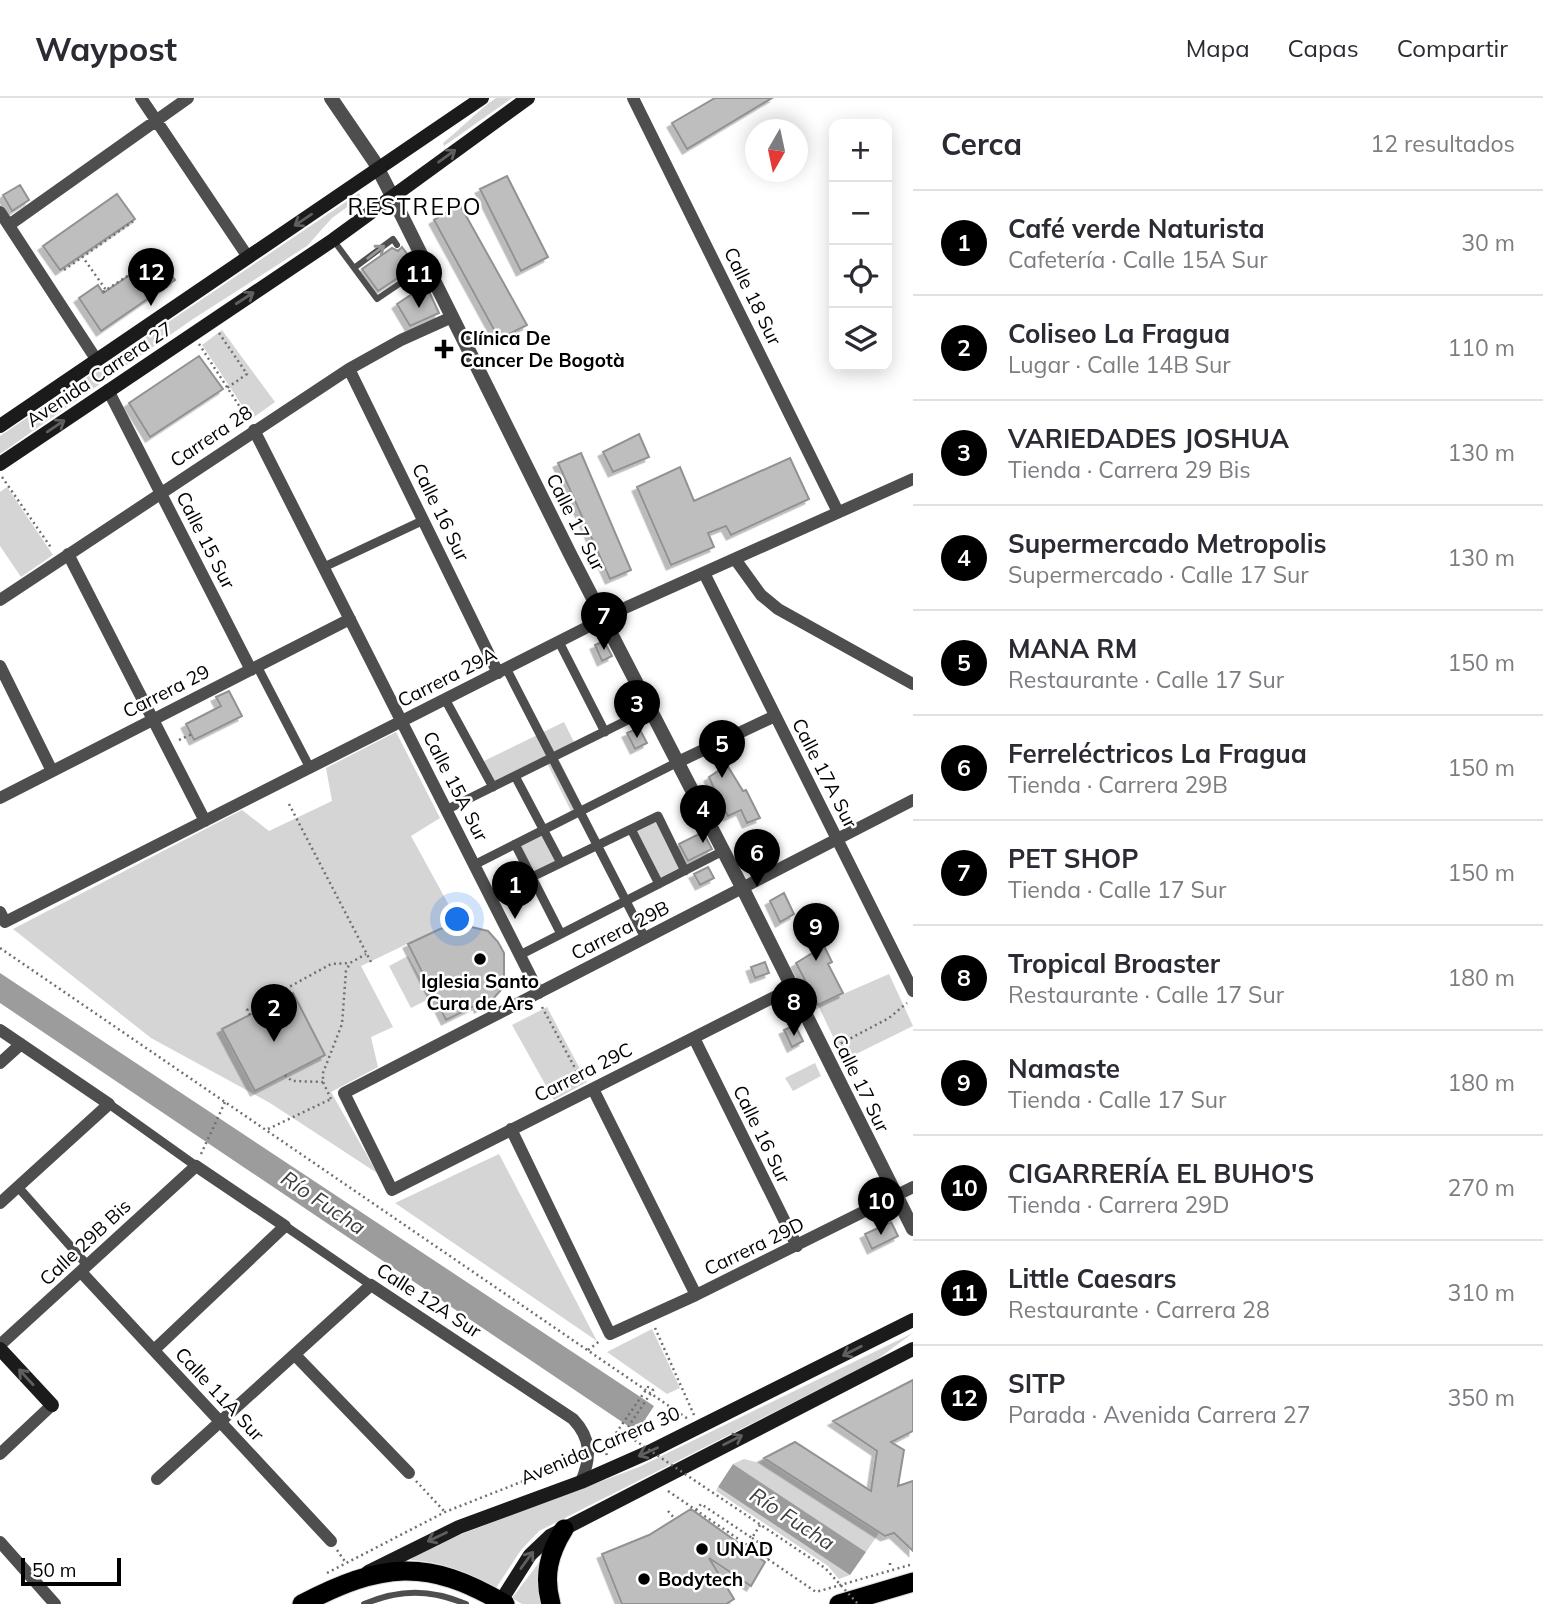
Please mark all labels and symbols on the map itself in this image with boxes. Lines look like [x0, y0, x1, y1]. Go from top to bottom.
north arrow [745, 119, 808, 182]
one-way arrow [437, 149, 456, 163]
district label: RESTREPO [347, 192, 483, 221]
one-way arrow [294, 213, 313, 227]
street label: Calle 18 Sur [719, 243, 787, 349]
one-way arrow [366, 244, 385, 259]
pin: 12 [128, 248, 174, 306]
pin: 11 [396, 250, 442, 308]
one-way arrow [235, 291, 254, 306]
street label: Avenida Carrera 27 [21, 316, 177, 432]
place label: Clínica De Cancer De Bogotà [460, 326, 625, 372]
marker: Clínica De Cancer De Bogotà [434, 339, 454, 359]
street label: Carrera 28 [165, 400, 257, 472]
one-way arrow [46, 419, 65, 433]
street label: Calle 16 Sur [407, 459, 475, 565]
street label: Calle 17 Sur [541, 469, 611, 575]
street label: Calle 15 Sur [171, 487, 241, 593]
pin: 7 [581, 592, 627, 650]
street label: Carrera 29A [393, 642, 501, 712]
street label: Carrera 29 [119, 659, 213, 723]
pin: 3 [614, 680, 660, 738]
street label: Calle 17A Sur [787, 714, 863, 832]
pin: 5 [699, 720, 745, 778]
street label: Calle 15A Sur [418, 727, 494, 845]
pin: 4 [680, 785, 726, 843]
pin: 6 [734, 829, 780, 887]
pin: 1 [492, 861, 538, 919]
street label: Carrera 29B [567, 895, 673, 965]
your location [440, 902, 474, 936]
pin: 9 [793, 903, 839, 961]
marker: Iglesia Santo Cura de Ars [472, 951, 488, 967]
place label: Iglesia Santo Cura de Ars [421, 969, 539, 1015]
pin: 8 [771, 978, 817, 1036]
pin: 2 [251, 984, 297, 1042]
street label: Calle 17 Sur [827, 1030, 895, 1136]
street label: Carrera 29C [530, 1037, 636, 1107]
street label: Calle 16 Sur [728, 1081, 796, 1187]
water label: Río Fucha [277, 1165, 371, 1240]
pin: 10 [858, 1177, 904, 1235]
street label: Calle 29B Bis [34, 1194, 136, 1290]
street label: Carrera 29D [700, 1211, 808, 1281]
street label: Calle 12A Sur [372, 1257, 486, 1343]
street label: Calle 11A Sur [170, 1342, 270, 1446]
one-way arrow [842, 1345, 863, 1359]
one-way arrow [18, 1368, 34, 1386]
street label: Avenida Carrera 30 [517, 1401, 683, 1489]
one-way arrow [722, 1433, 743, 1447]
one-way arrow [638, 1446, 659, 1459]
water label: Río Fucha [745, 1481, 840, 1555]
one-way arrow [427, 1531, 448, 1544]
place label: UNAD [716, 1537, 773, 1561]
marker: UNAD [694, 1541, 710, 1557]
one-way arrow [520, 1551, 534, 1570]
scale bar [21, 1555, 121, 1587]
place label: Bodytech [658, 1567, 743, 1591]
marker: Bodytech [636, 1571, 652, 1587]

